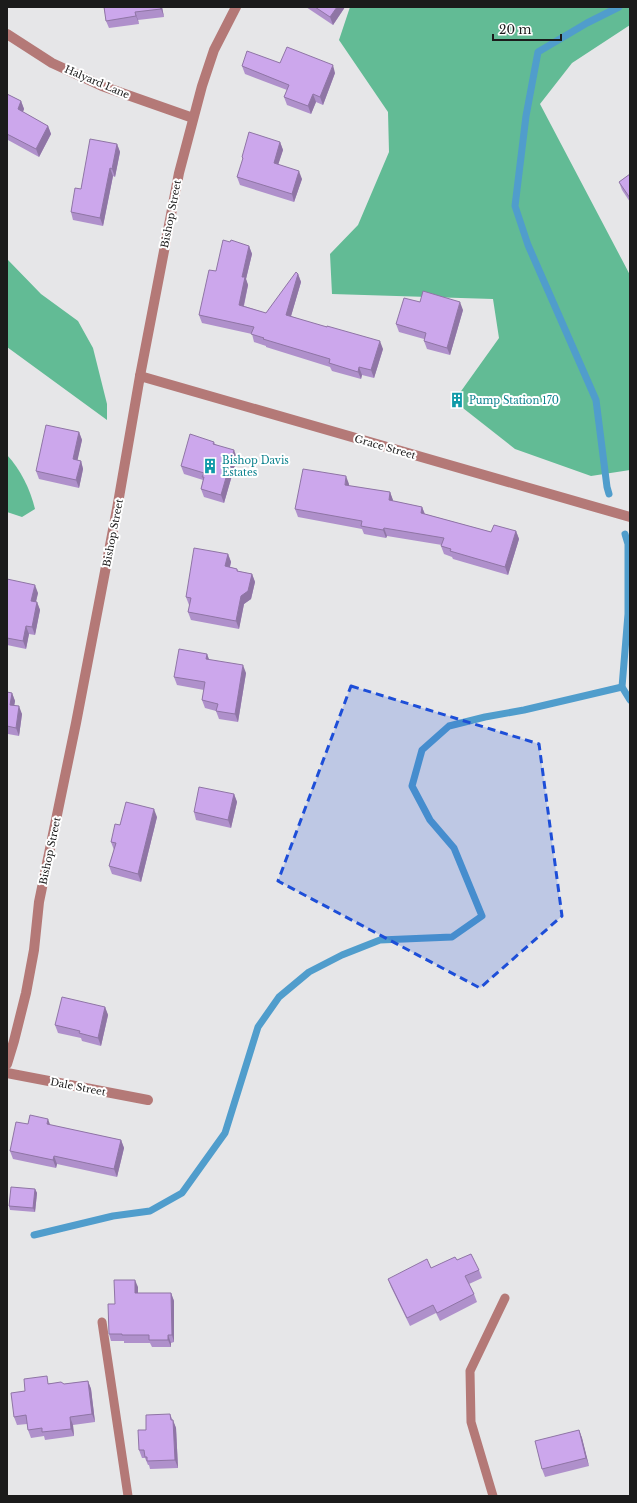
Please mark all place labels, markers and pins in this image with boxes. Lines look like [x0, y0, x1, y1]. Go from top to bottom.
building icon: Pump Station 170 [448, 391, 466, 409]
place label: Pump Station 170 [469, 394, 559, 407]
place label: Bishop Davis Estates [222, 454, 289, 479]
building icon: Bishop Davis Estates [201, 457, 219, 475]

